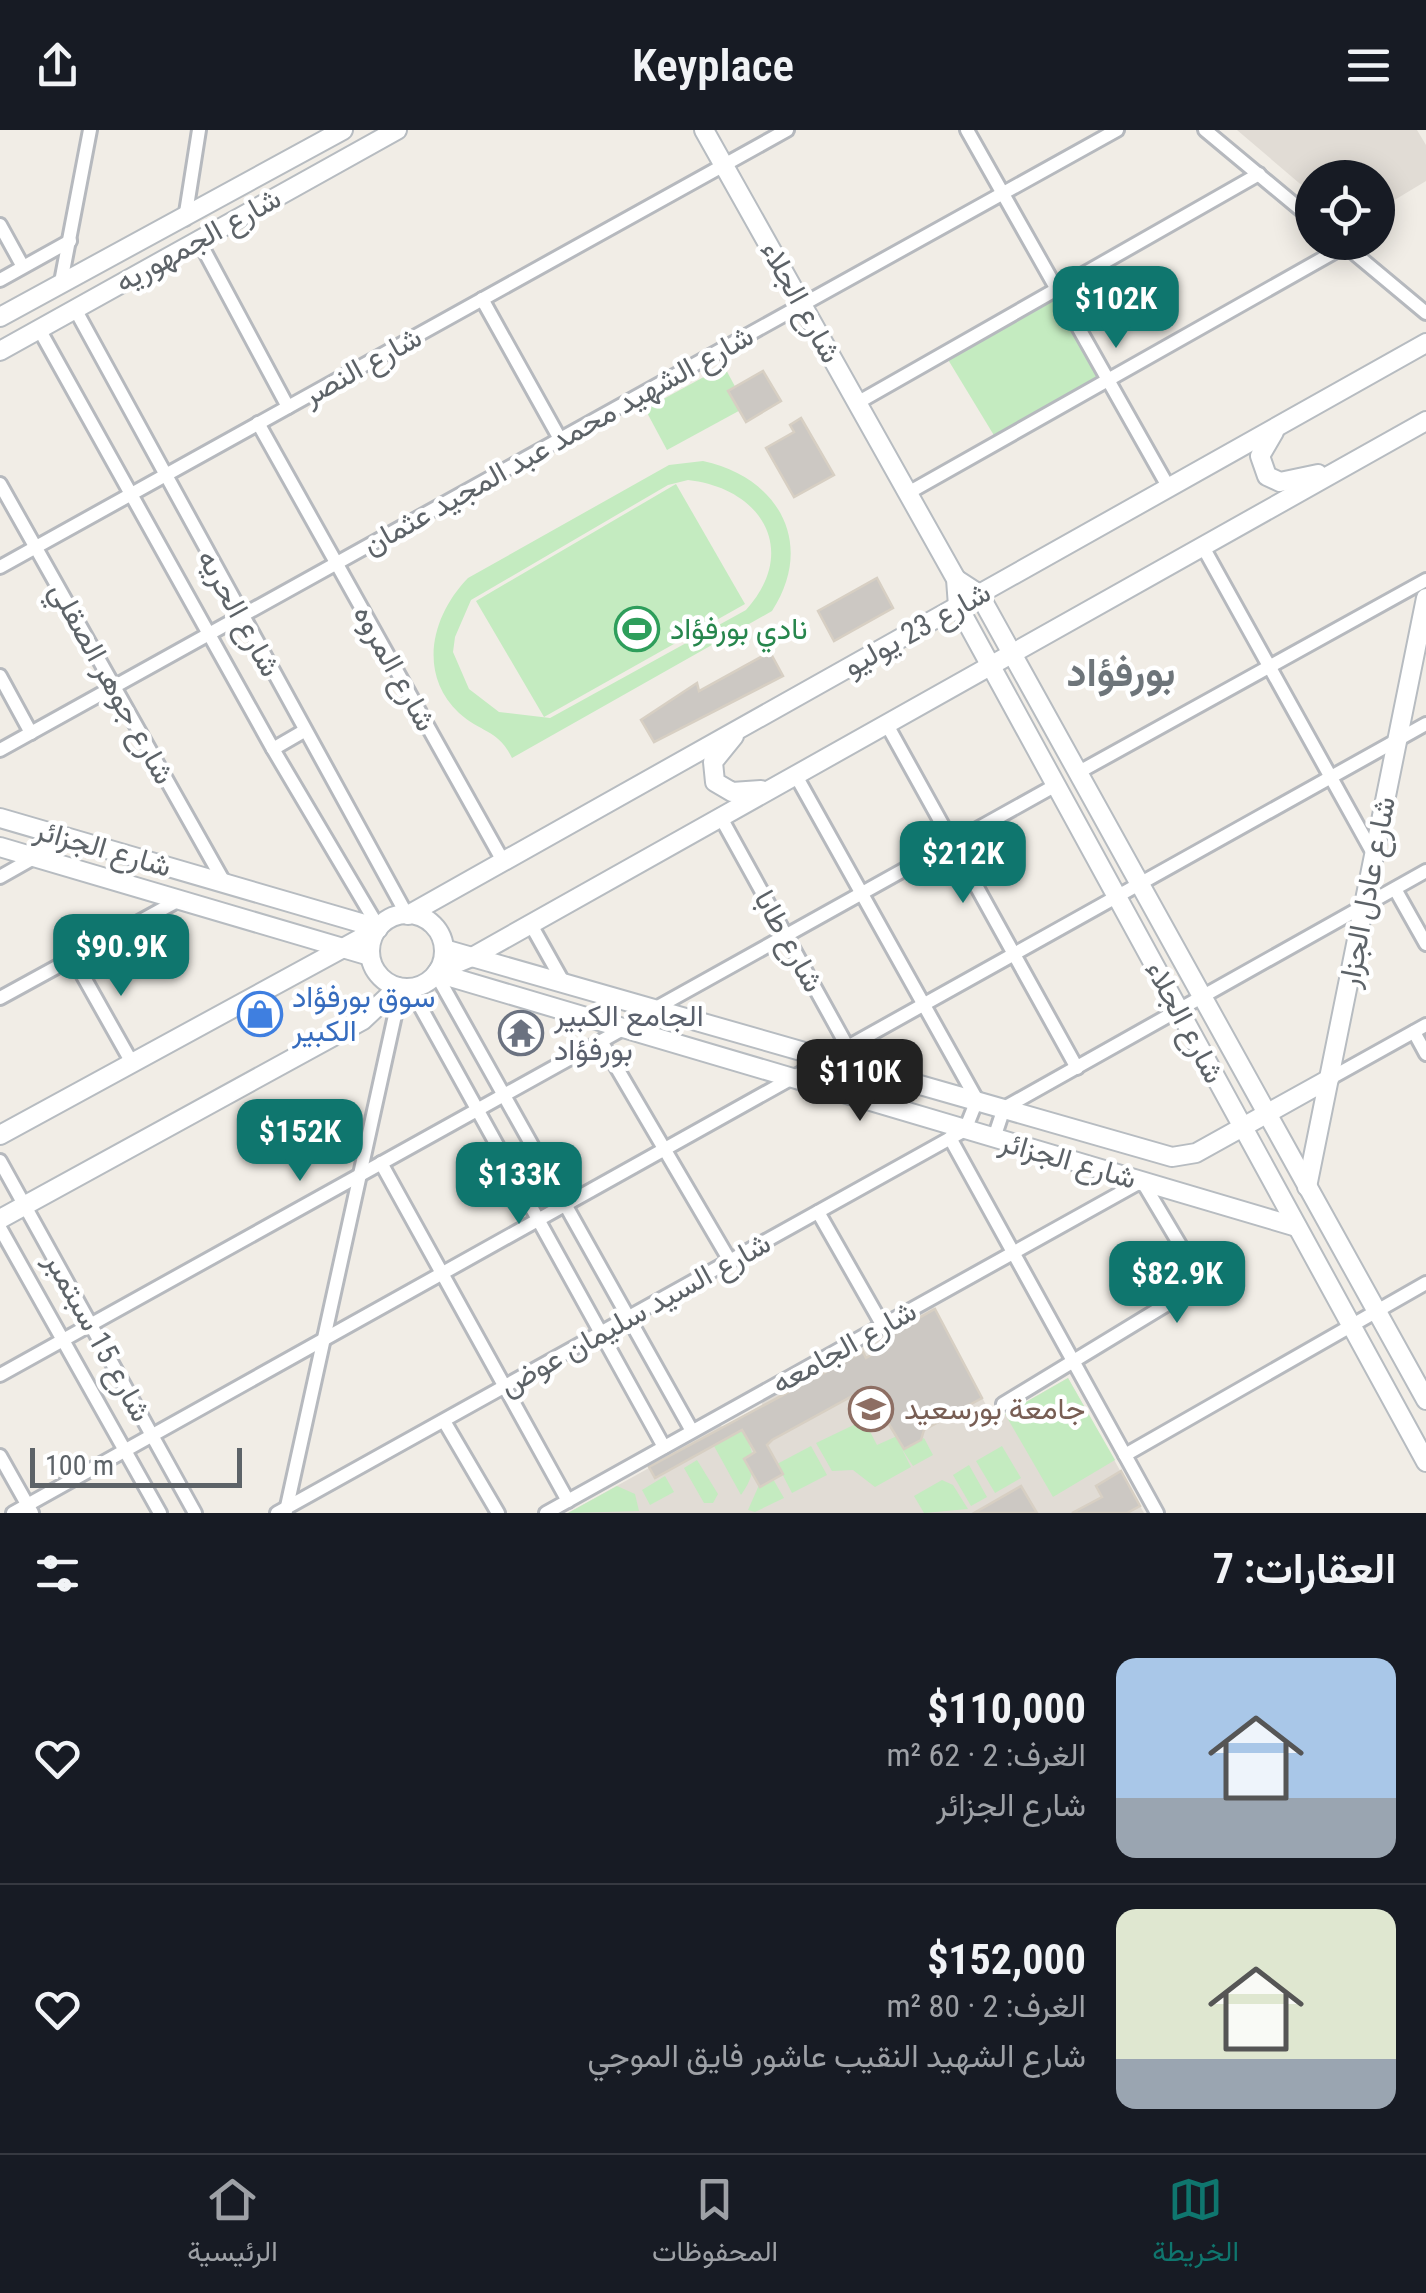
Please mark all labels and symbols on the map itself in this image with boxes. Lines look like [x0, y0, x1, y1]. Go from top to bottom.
street label: شارع الجمهوريه [109, 180, 288, 302]
street label: شارع الجلاء [751, 235, 849, 370]
pin: $102K [1046, 266, 1186, 351]
street label: شارع الشهيد محمد عبد المجيد عثمان [356, 317, 761, 564]
street label: شارع النصر [295, 319, 429, 416]
street label: شارع الحريه [188, 543, 289, 684]
street label: شارع 23 يوليو [837, 574, 998, 686]
street label: شارع جوهر الصقلي [36, 576, 182, 793]
street label: شارع المروه [344, 599, 444, 738]
sports icon: نادي بورفؤاد [614, 606, 660, 652]
place label: نادي بورفؤاد [670, 611, 808, 653]
district label: بورفؤاد [1066, 649, 1176, 697]
street label: شارع عادل الجزار [1331, 793, 1405, 992]
street label: شارع الجزائر [29, 811, 176, 887]
pin: $212K [893, 821, 1033, 906]
street label: شارع طابا [745, 884, 832, 999]
pin: $90.9K [40, 914, 202, 999]
street label: شارع الجلاء [1136, 955, 1232, 1090]
place label: سوق بورفؤاد الكبير [291, 979, 435, 1049]
shop icon: سوق بورفؤاد الكبير [237, 991, 283, 1037]
place label: الجامع الكبير بورفؤاد [553, 998, 704, 1068]
temple icon: الجامع الكبير بورفؤاد [498, 1010, 544, 1056]
pin: $110K [790, 1039, 930, 1124]
pin: $152K [230, 1099, 370, 1184]
street label: شارع الجزائر [994, 1123, 1141, 1199]
pin: $133K [449, 1142, 589, 1227]
street label: شارع السيد سليمان عوض [493, 1224, 778, 1405]
pin: $82.9K [1096, 1241, 1258, 1326]
street label: شارع 15 سبتمبر [35, 1245, 159, 1429]
street label: شارع الجامعه [765, 1293, 924, 1403]
school or university icon: جامعة بورسعيد [848, 1386, 894, 1432]
place label: جامعة بورسعيد [904, 1391, 1085, 1427]
scale bar [30, 1443, 242, 1488]

